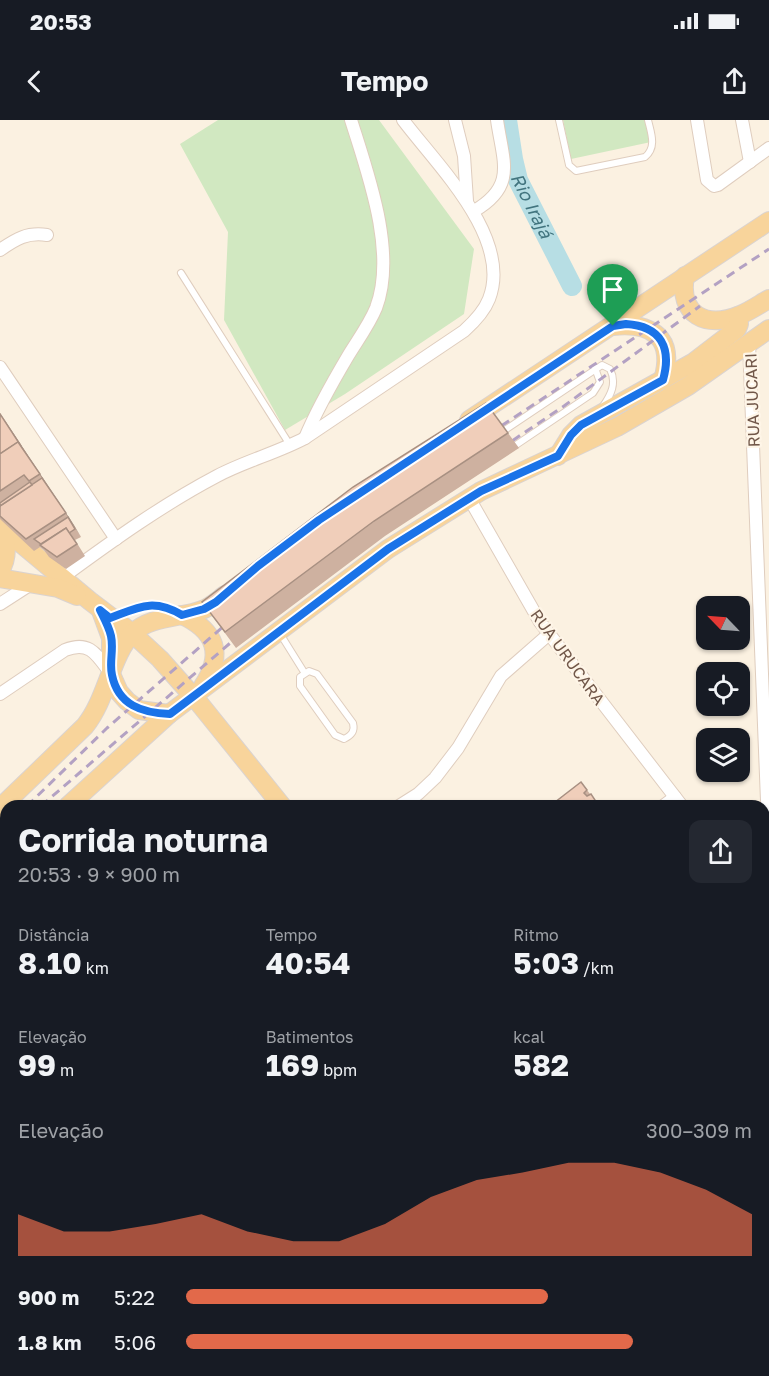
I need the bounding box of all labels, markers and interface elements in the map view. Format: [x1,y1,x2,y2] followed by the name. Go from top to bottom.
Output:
[30,8,92,35] text: 20:53
[18,65,51,98] icon: back
[341,65,428,97] text: Tempo
[718,65,751,98] icon: share
[506,169,559,243] water label: Rio Irajá
[587,264,638,326] pin
[596,273,629,306] icon: arrive
[740,352,764,448] street label: RUA JUCARI
[696,596,750,650] north arrow
[696,596,750,782] map controls
[527,605,610,709] street label: RUA URUCARA
[696,662,750,716] button: locate
[696,728,750,782] button: layers
[18,820,268,859] text: Corrida noturna
[689,820,752,883] button: share
[18,862,180,886] text: 20:53 · 9 × 900 m
[18,925,89,945] text: Distância
[266,925,317,945] text: Tempo
[513,925,559,945] text: Ritmo
[18,945,82,981] text: 8.10
[266,945,351,981] text: 40:54
[513,945,579,981] text: 5:03
[82,958,109,978] text: km
[579,958,614,978] text: /km
[18,1027,87,1047] text: Elevação
[266,1027,354,1047] text: Batimentos
[513,1027,545,1047] text: kcal
[18,1047,56,1083] text: 99
[266,1047,319,1083] text: 169
[513,1047,569,1083] text: 582
[56,1060,74,1080] text: m
[319,1060,357,1080] text: bpm
[18,1118,104,1142] text: Elevação
[646,1118,752,1142] text: 300–309 m
[18,1285,79,1309] text: 900 m
[114,1285,155,1309] text: 5:22
[18,1330,82,1354] text: 1.8 km
[114,1330,156,1354] text: 5:06

